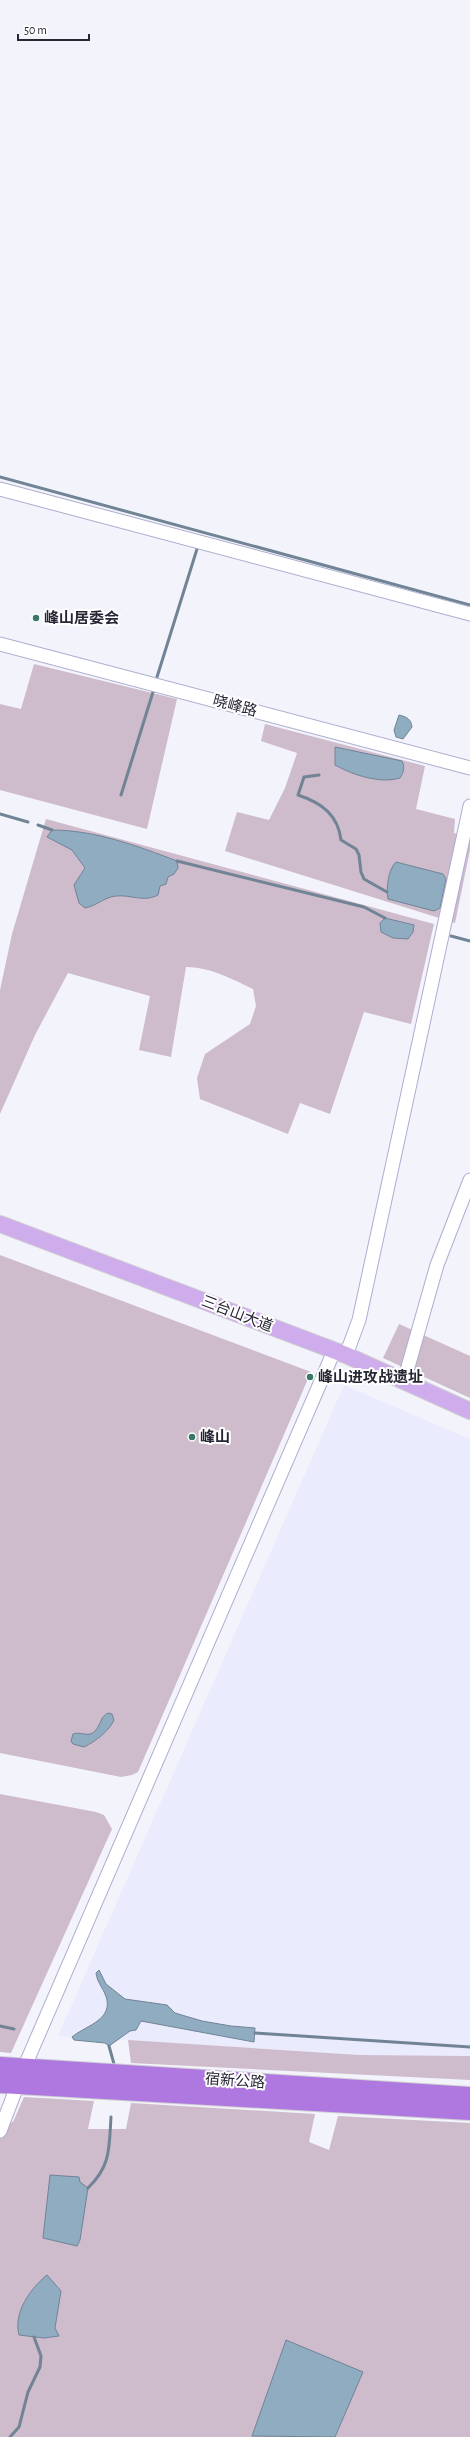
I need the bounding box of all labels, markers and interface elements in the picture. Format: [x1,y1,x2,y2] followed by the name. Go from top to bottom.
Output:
[18,16,89,42] scale bar
[24,24,47,36] text: 50 m
[44,609,119,626] place label: 峰山居委会
[31,613,41,623] marker: 峰山居委会
[211,691,259,719] street label: 晓峰路
[199,1293,275,1334] street label: 三台山大道
[318,1368,423,1385] place label: 峰山进攻战遗址
[305,1372,315,1382] marker: 峰山进攻战遗址
[200,1428,230,1445] place label: 峰山
[187,1432,197,1442] marker: 峰山
[205,2070,266,2091] street label: 宿新公路

